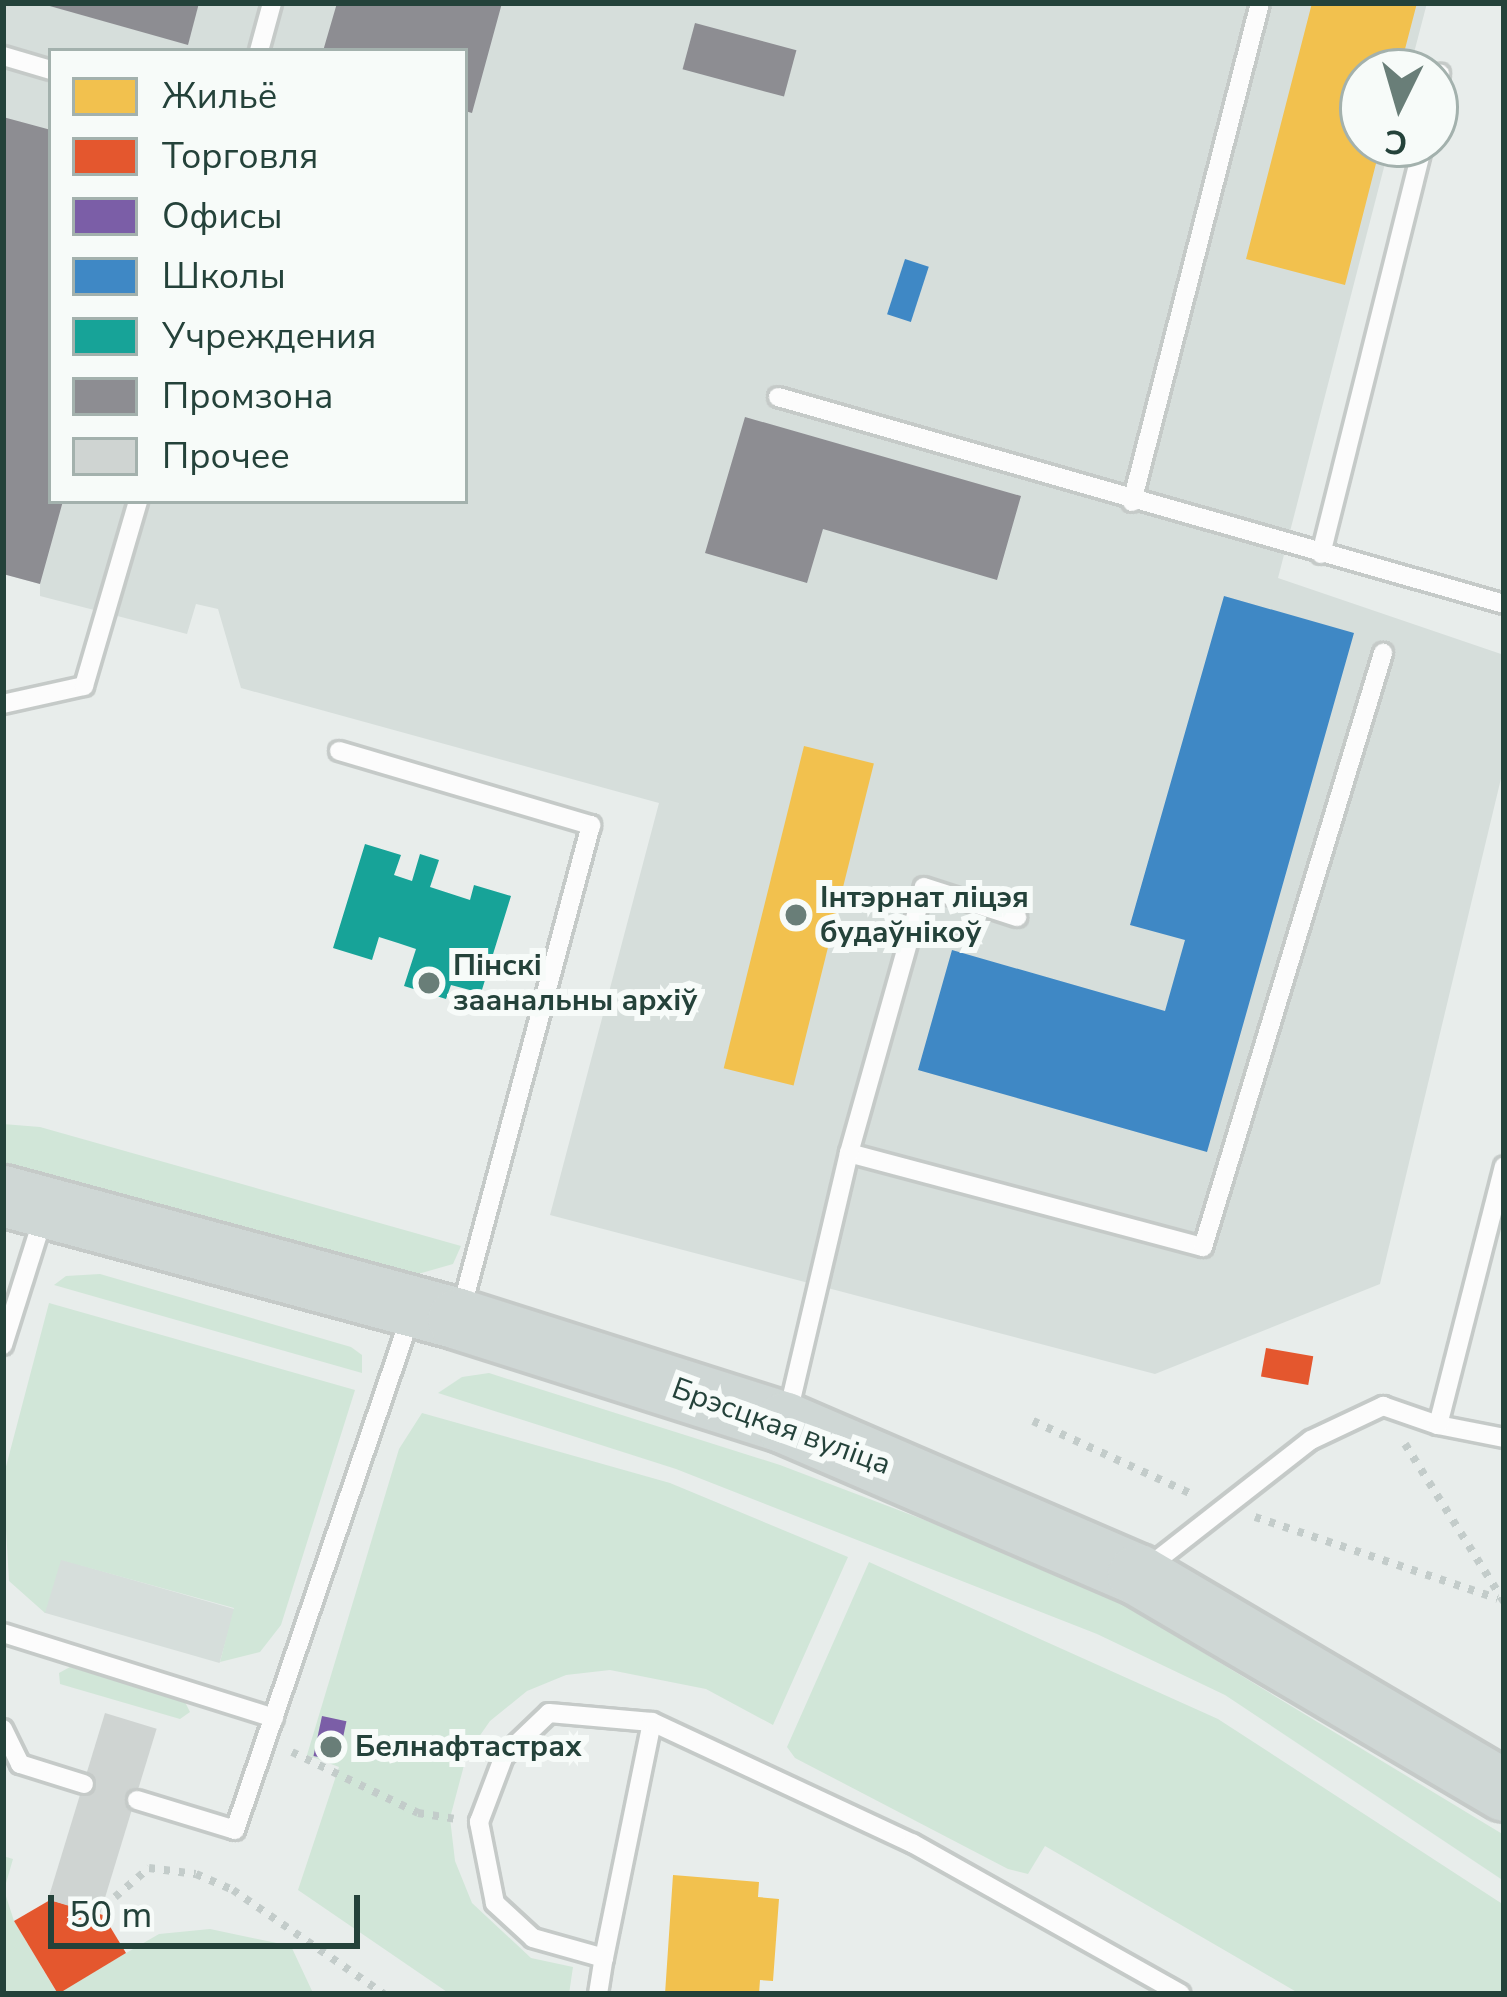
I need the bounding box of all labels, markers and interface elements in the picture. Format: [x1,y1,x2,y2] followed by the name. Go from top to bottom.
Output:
[48,48,468,504] legend
[1339,48,1459,168] north arrow
[162,72,277,121] text: Жильё
[1383,118,1409,165] text: С
[162,132,318,181] text: Торговля
[162,192,283,241] text: Офисы
[162,252,286,301] text: Школы
[162,312,377,361] text: Учреждения
[162,372,333,421] text: Промзона
[162,432,290,481] text: Прочее
[820,880,1029,950] place label: Інтэрнат ліцэя будаўнікоў
[783,902,809,928] marker: Інтэрнат ліцэя будаўнікоў
[453,948,697,1018] place label: Пінскі заанальны архіў
[416,970,442,996] marker: Пінскі заанальны архіў
[667,1371,895,1483] street label: Брэсцкая вуліца
[355,1729,582,1765] place label: Белнафтастрах
[318,1734,344,1760] marker: Белнафтастрах
[54,1871,366,1945] scale bar
[69,1891,152,1940] text: 50 m

